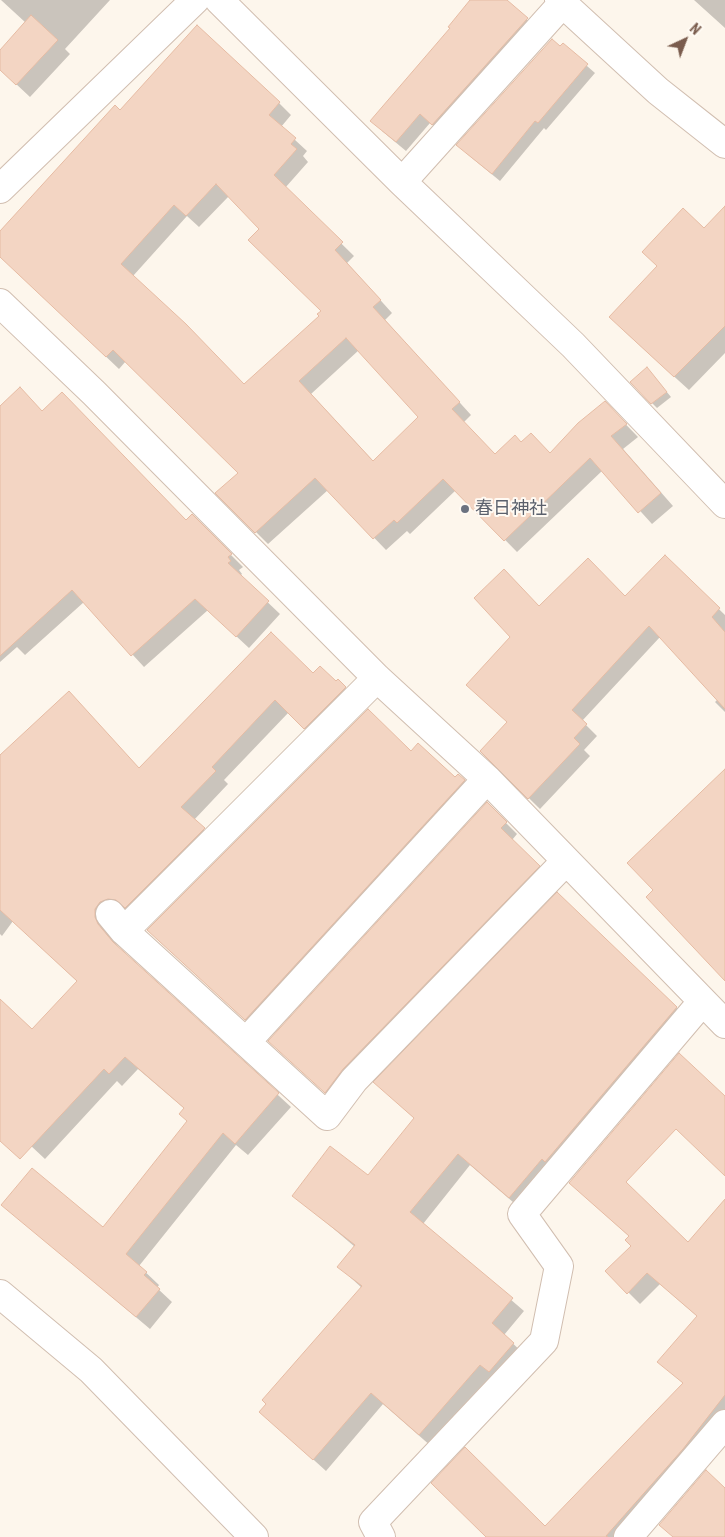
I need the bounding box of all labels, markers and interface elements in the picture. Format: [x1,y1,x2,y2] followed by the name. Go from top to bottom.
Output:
[660,15,710,65] north arrow
[687,20,704,38] text: N
[475,498,547,520] place label: 春日神社
[459,503,471,515] marker: 春日神社

